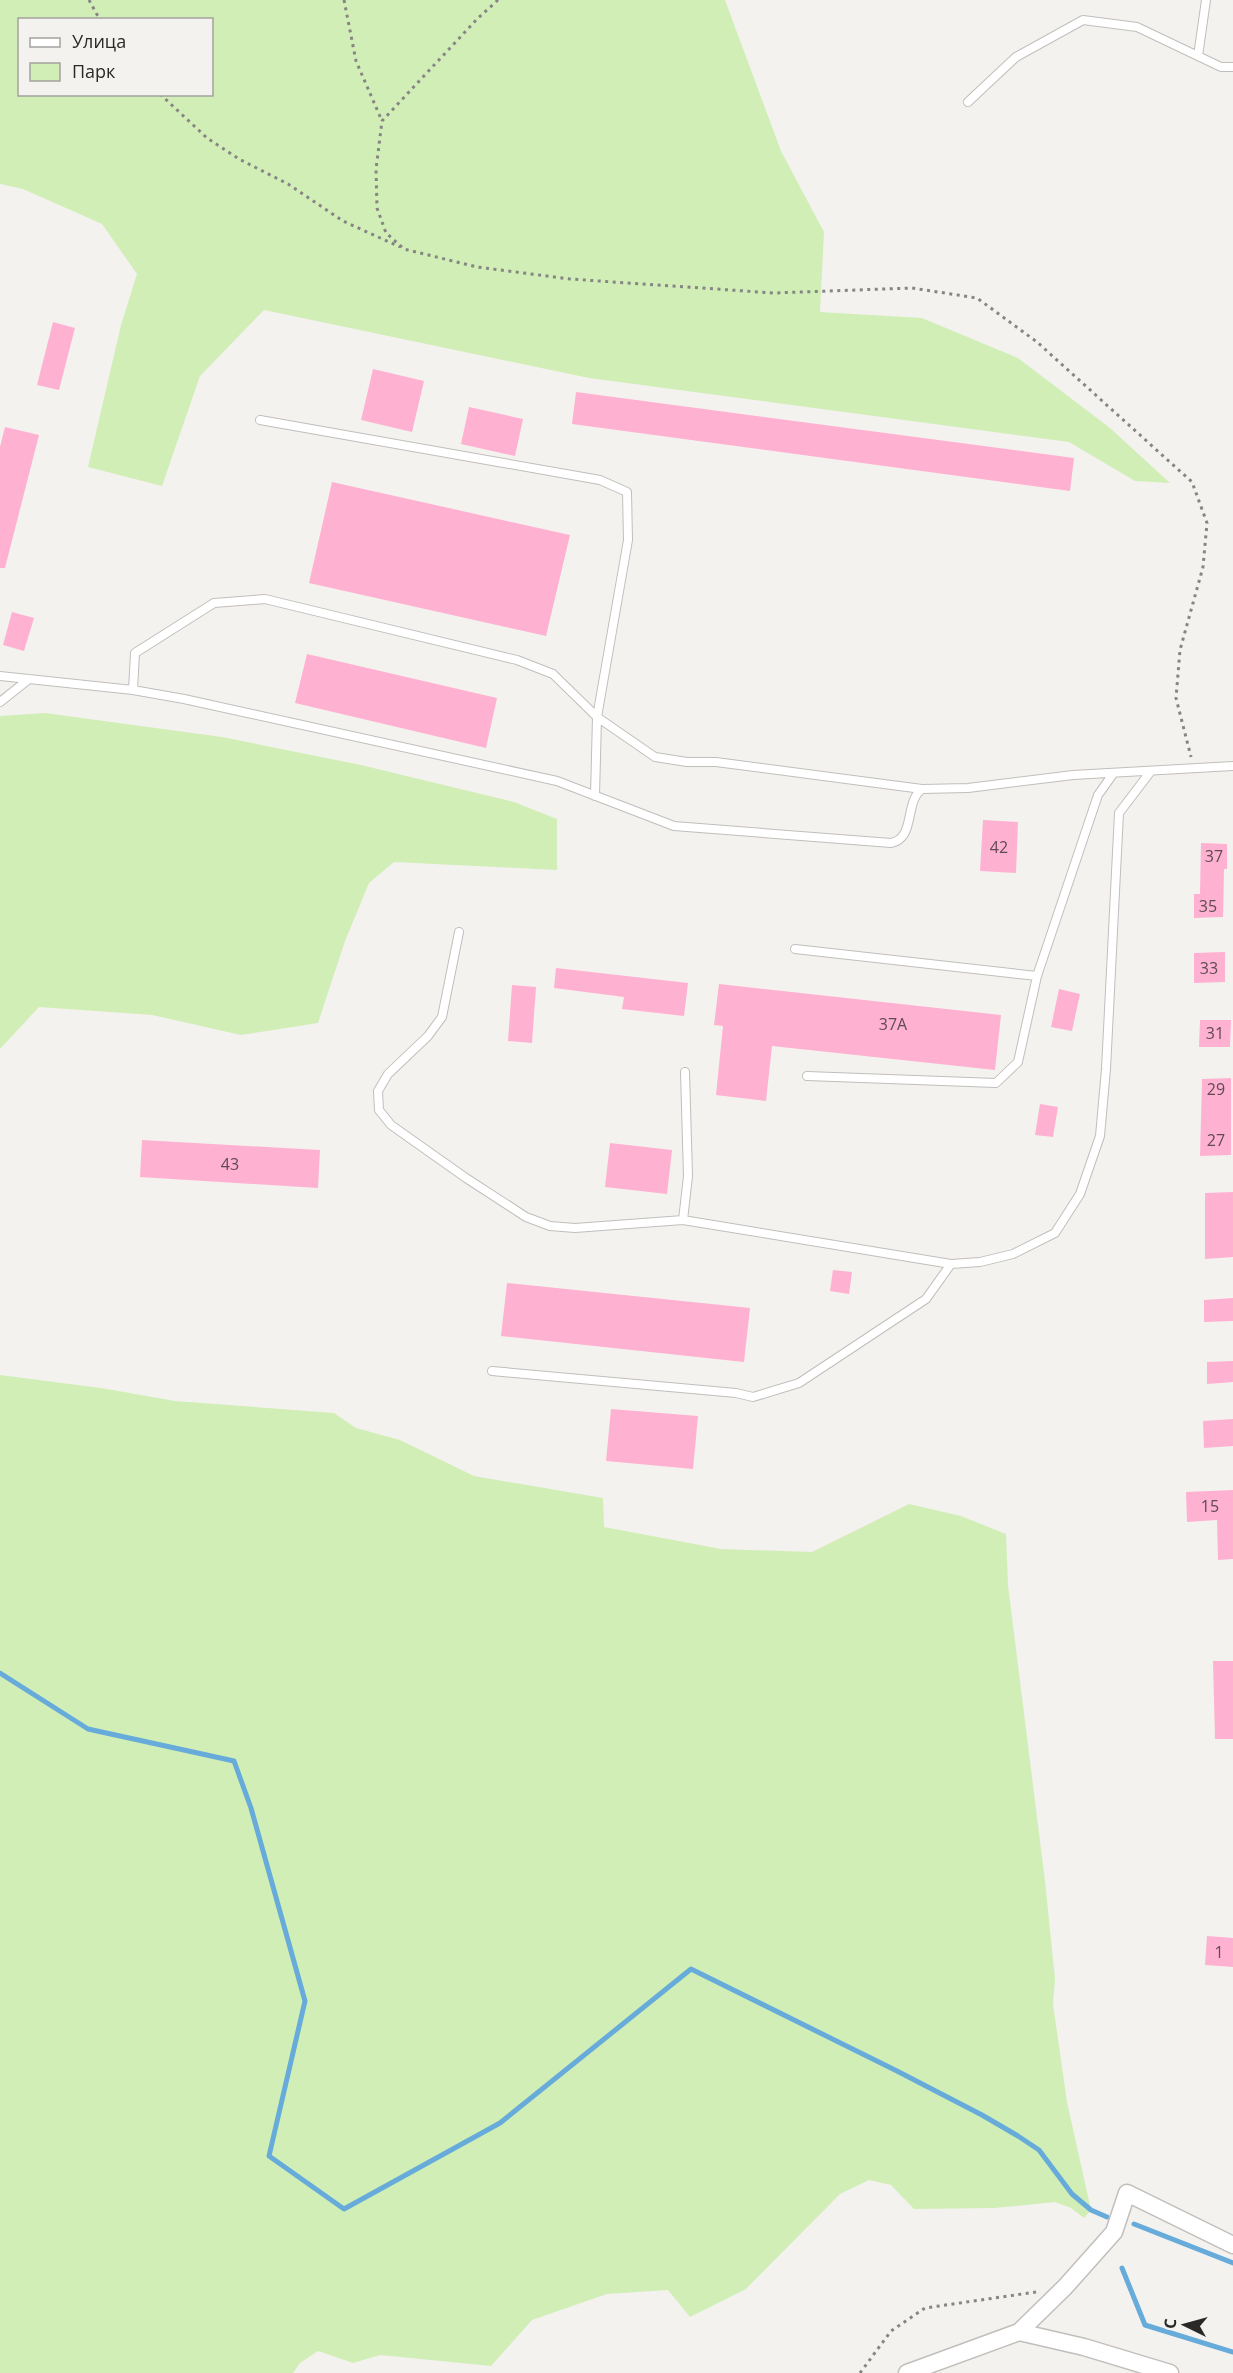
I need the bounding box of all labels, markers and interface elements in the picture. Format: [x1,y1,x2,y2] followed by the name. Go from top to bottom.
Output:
[18,18,213,96] legend
[72,29,126,53] text: Улица
[72,59,116,83] text: Парк
[990,836,1008,858] house number: 42
[1205,845,1223,867] house number: 37
[1199,895,1217,917] house number: 35
[1200,957,1218,979] house number: 33
[879,1013,908,1035] house number: 37А
[1206,1022,1224,1044] house number: 31
[1207,1078,1225,1100] house number: 29
[1207,1129,1225,1151] house number: 27
[221,1153,239,1175] house number: 43
[1201,1495,1219,1517] house number: 15
[1214,1941,1224,1963] house number: 1
[1155,2295,1215,2355] north arrow
[1159,2318,1181,2330] text: С

